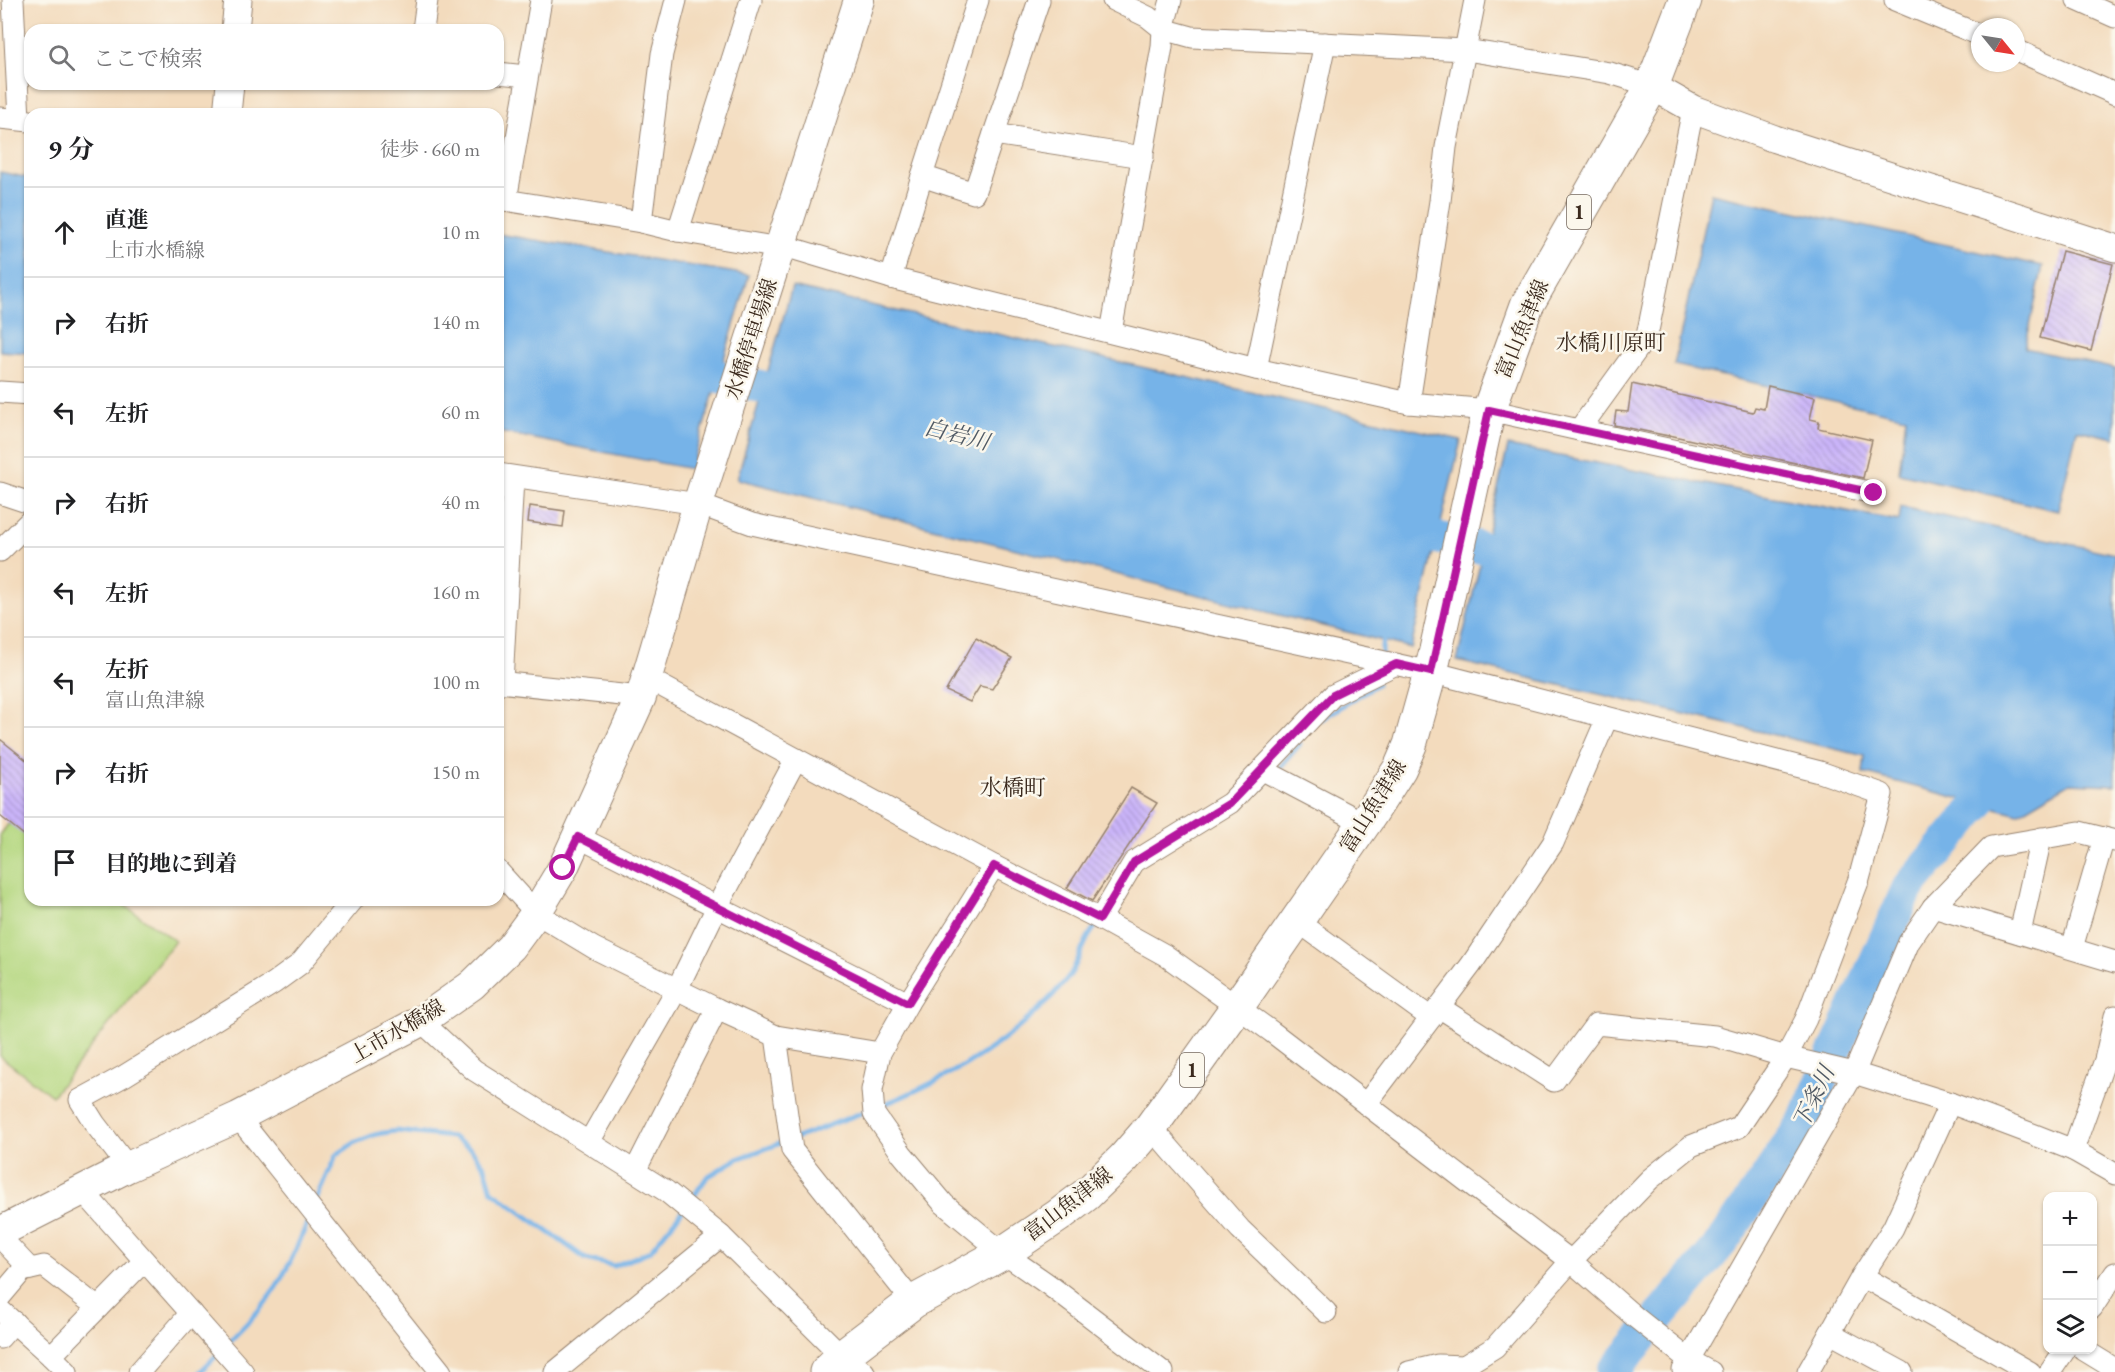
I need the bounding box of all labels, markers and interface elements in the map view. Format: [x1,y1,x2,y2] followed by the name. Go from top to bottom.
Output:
[1971,18,2025,72] north arrow
[24,24,504,90] search box
[45,41,78,74] icon: search
[93,44,203,73] text: ここで検索
[48,132,94,166] text: 9 分
[380,136,480,162] text: 徒歩 · 660 m
[1567,195,1591,229] road number: 1
[105,205,149,234] text: 直進
[48,216,81,249] icon: ahead
[441,219,480,245] text: 10 m
[105,237,205,263] text: 上市水橋線
[718,275,783,403] street label: 水橋停車場線
[1489,275,1554,382] street label: 富山魚津線
[48,306,81,339] icon: right
[105,309,149,338] text: 右折
[432,309,480,335] text: 140 m
[1556,328,1666,357] district label: 水橋川原町
[48,396,81,429] icon: left
[105,399,149,428] text: 左折
[441,399,480,425] text: 60 m
[921,412,994,457] water label: 白岩川
[1860,479,1886,505] route end
[48,486,81,519] icon: right
[105,489,149,518] text: 右折
[441,489,480,515] text: 40 m
[48,576,81,609] icon: left
[105,579,149,608] text: 左折
[432,579,480,605] text: 160 m
[105,655,149,684] text: 左折
[48,666,81,699] icon: left
[432,669,480,695] text: 100 m
[105,687,205,713] text: 富山魚津線
[1333,754,1412,857] street label: 富山魚津線
[48,756,81,789] icon: right
[105,759,149,788] text: 右折
[432,759,480,785] text: 150 m
[980,773,1046,802] district label: 水橋町
[48,846,81,879] icon: arrive
[105,849,237,878] text: 目的地に到着
[549,854,575,880] route start
[345,993,449,1069] street label: 上市水橋線
[1180,1053,1204,1087] road number: 1
[1786,1059,1842,1133] water label: 下条川
[1018,1161,1117,1247] street label: 富山魚津線
[2043,1192,2097,1354] map controls
[2043,1192,2097,1246] button: +
[2043,1246,2097,1300] button: −
[2043,1300,2097,1354] button: layers

